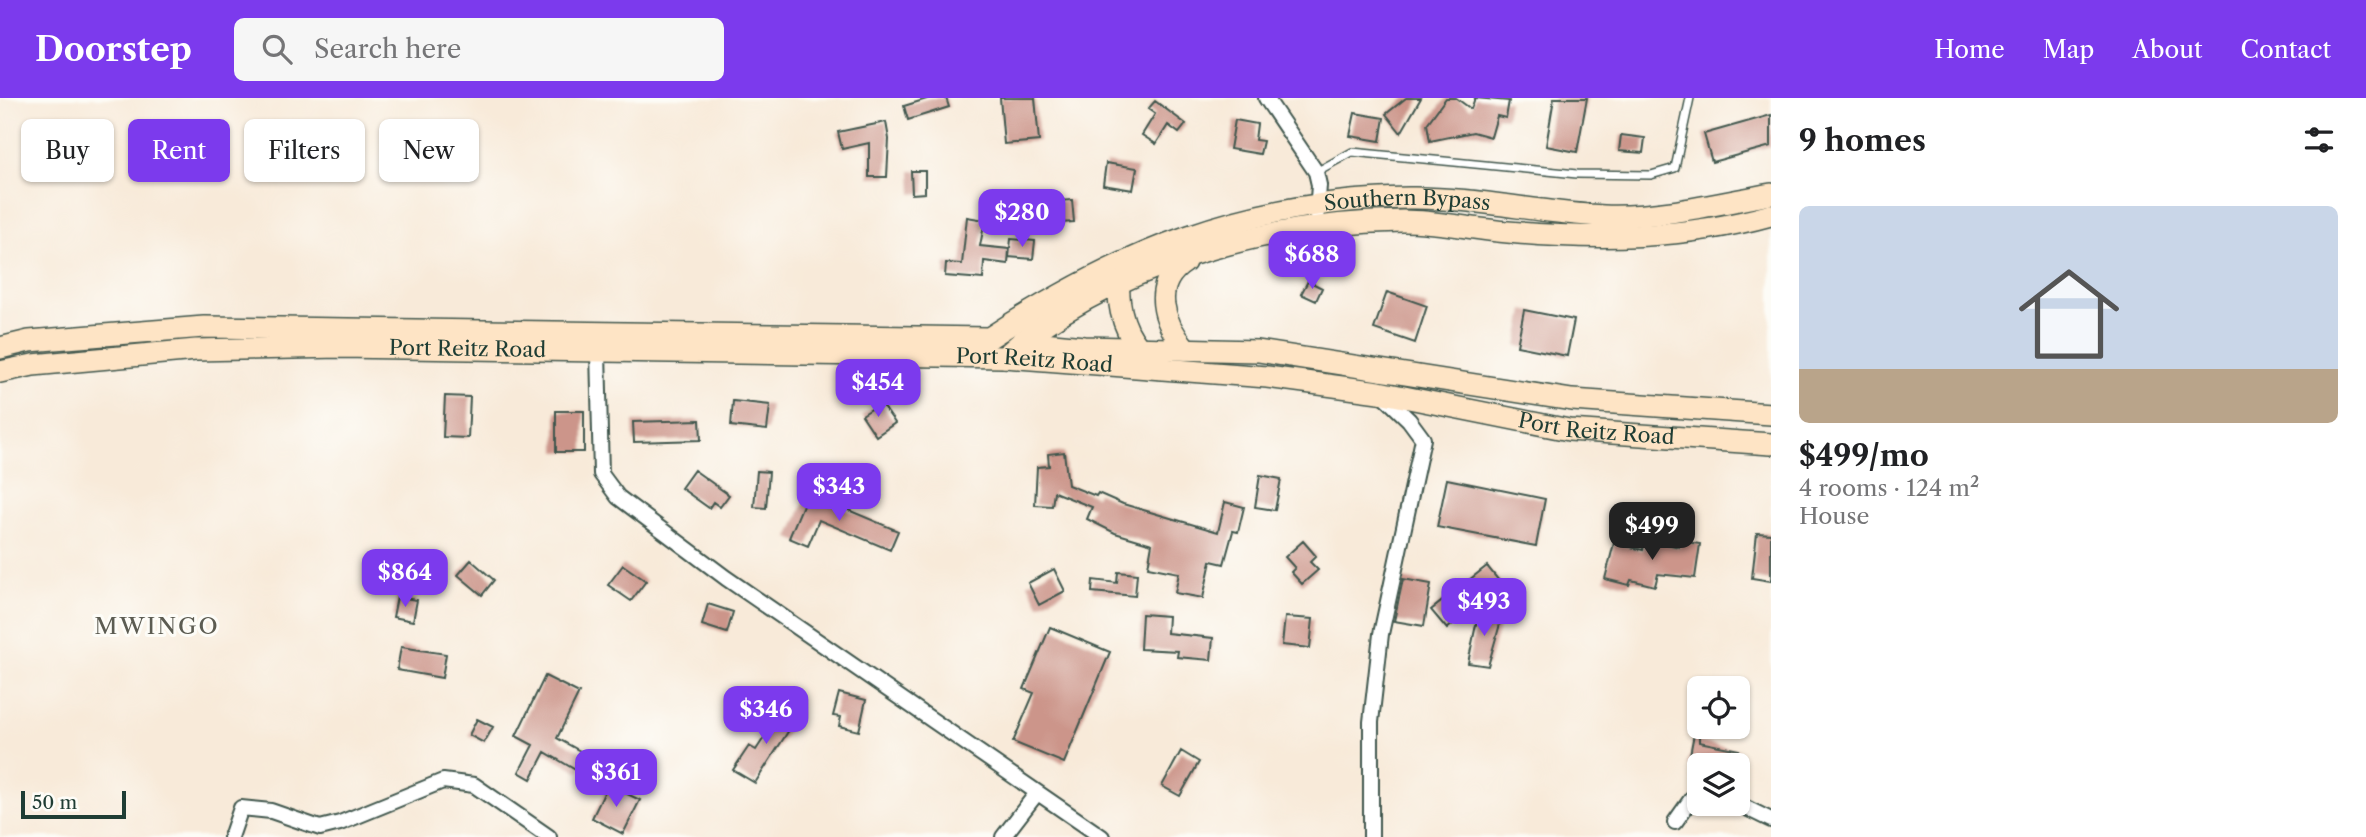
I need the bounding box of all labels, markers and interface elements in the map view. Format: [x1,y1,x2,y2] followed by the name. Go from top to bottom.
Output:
[234,18,724,81] search box
[35,29,192,70] text: Doorstep
[258,30,296,68] icon: search
[314,33,461,65] text: Search here
[1934,35,2005,64] text: Home
[2043,35,2094,64] text: Map
[2132,35,2203,64] text: About
[2241,35,2331,64] text: Contact
[21,119,114,182] chip: Buy
[128,119,230,182] chip: Rent
[244,119,365,182] chip: Filters
[379,119,479,182] chip: New
[2300,121,2338,159] icon: filters
[1799,122,1926,159] text: 9 homes
[1322,185,1492,216] street label: Southern Bypass
[981,190,1063,249] pin: $280
[994,198,1050,226] text: $280
[1271,232,1353,291] pin: $688
[1285,240,1339,268] text: $688
[2006,251,2132,377] icon: home
[389,335,547,362] street label: Port Reitz Road
[956,343,1114,377] street label: Port Reitz Road
[837,360,919,419] pin: $454
[852,368,904,396] text: $454
[1516,407,1675,449] street label: Port Reitz Road
[1799,437,1929,474] text: $499/mo
[798,464,880,523] pin: $343
[813,472,865,500] text: $343
[1799,474,1979,502] text: 4 rooms · 124 m²
[1799,502,1869,530] text: House
[1611,503,1693,562] pin: $499
[1625,511,1679,539] text: $499
[364,550,446,609] pin: $864
[378,558,432,586] text: $864
[1443,578,1525,638] pin: $493
[1457,587,1511,615] text: $493
[94,612,220,640] district label: MWINGO
[1687,676,1750,816] map controls
[1687,676,1750,739] button: locate
[725,686,807,746] pin: $346
[739,695,793,723] text: $346
[575,750,657,809] pin: $361
[1687,753,1750,816] button: layers
[591,758,641,786] text: $361
[21,788,126,820] scale bar
[32,791,77,814] text: 50 m

